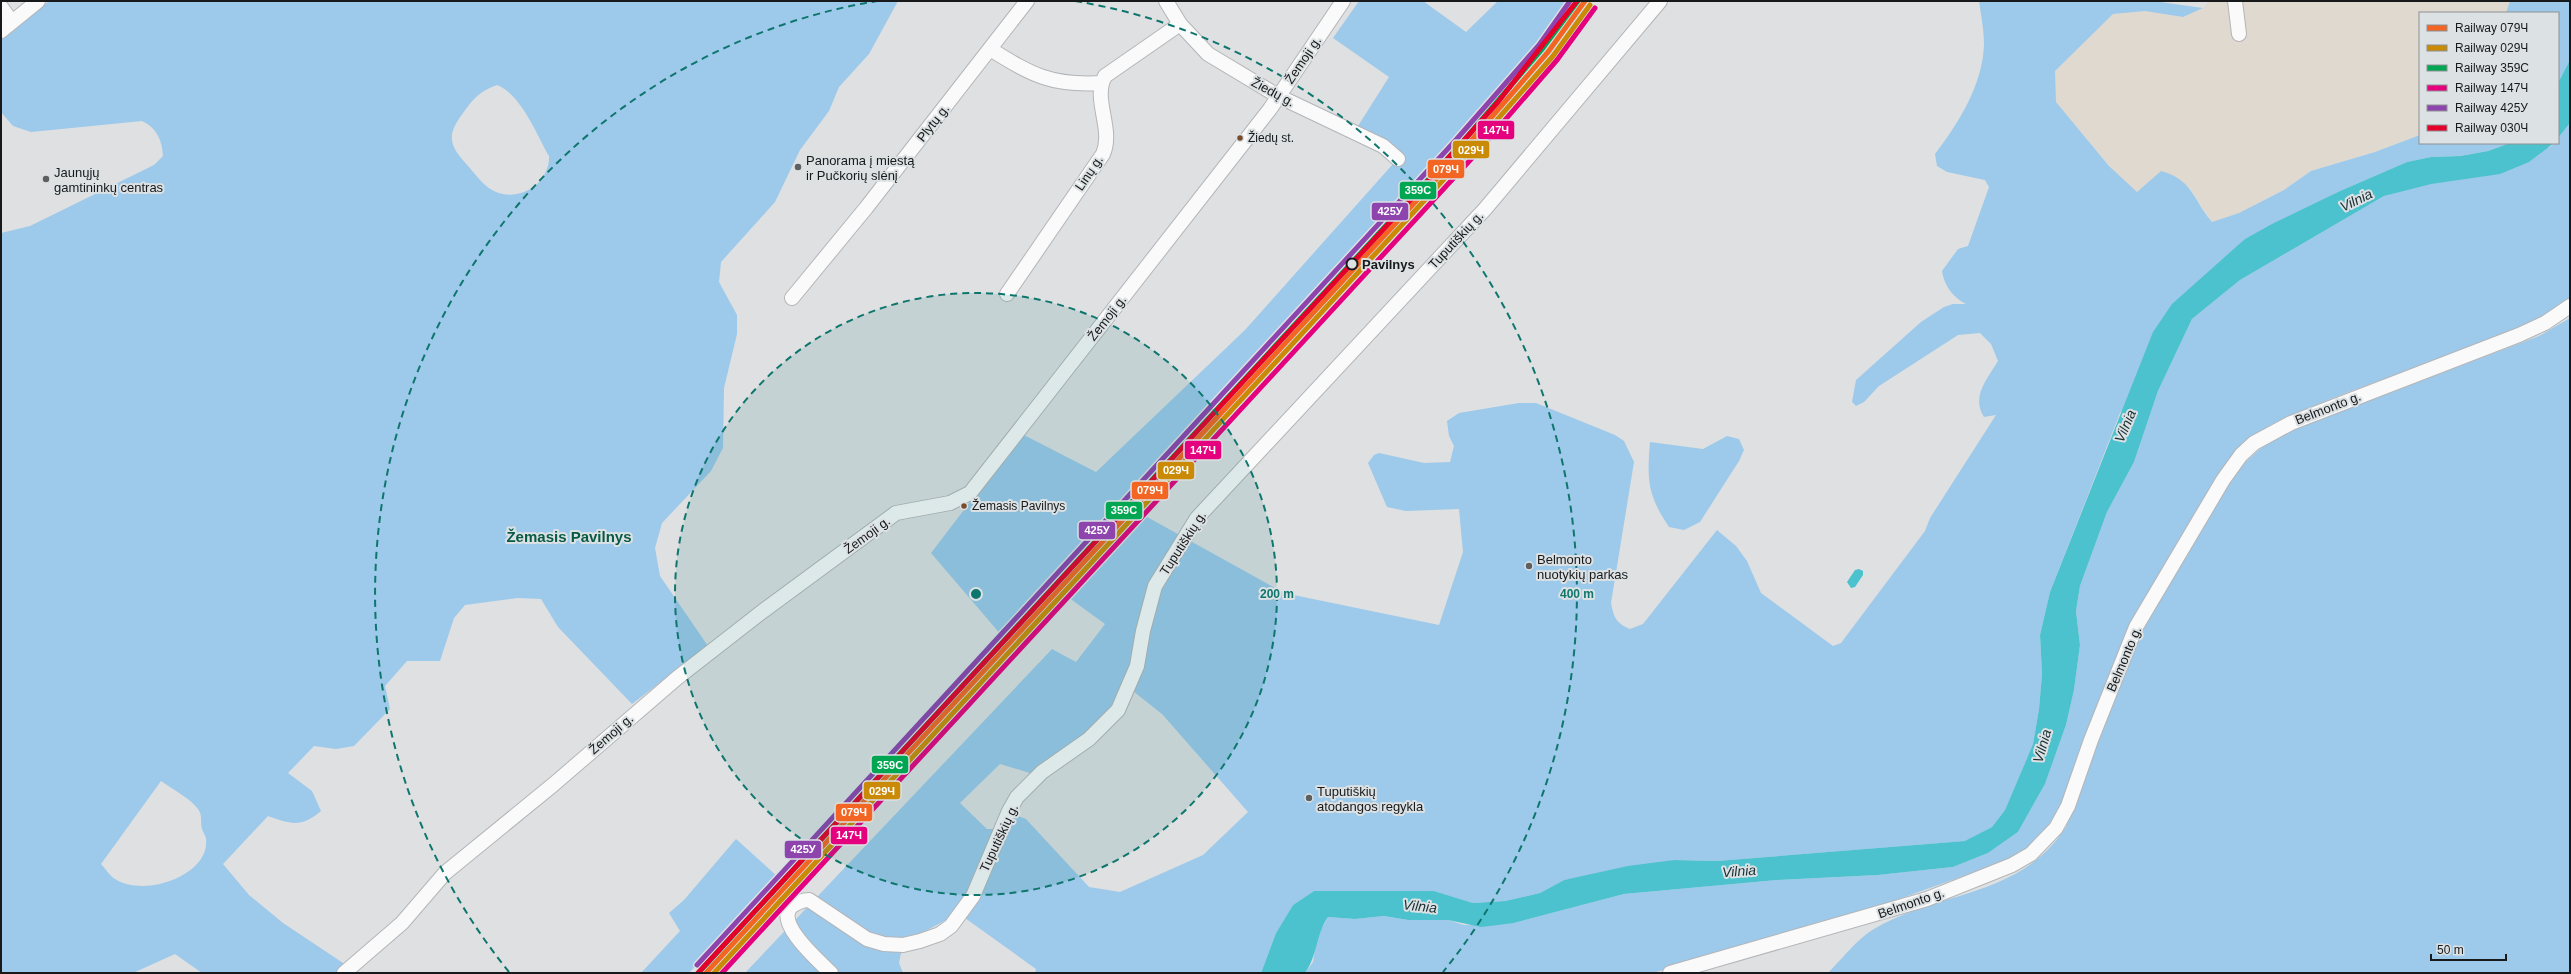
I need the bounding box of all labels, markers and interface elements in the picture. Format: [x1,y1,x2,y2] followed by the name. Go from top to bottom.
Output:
[2419,12,2559,144] legend
[2455,21,2528,35] text: Railway 079Ч
[1282,34,1324,86] street label: Žemoji g.
[2455,41,2528,55] text: Railway 029Ч
[2455,61,2529,75] text: Railway 359С
[1249,74,1297,110] street label: Žiedų g.
[2455,81,2528,95] text: Railway 147Ч
[914,101,952,145] street label: Plytų g.
[2455,101,2528,115] text: Railway 425У
[1477,120,1515,140] line badge: 147Ч
[2455,121,2528,135] text: Railway 030Ч
[1483,124,1509,136] text: 147Ч
[1248,130,1294,145] place label: Žiedų st.
[1235,133,1245,143] marker: Žiedų st.
[1452,140,1490,159] line badge: 029Ч
[1458,144,1484,156] text: 029Ч
[806,153,915,183] place label: Panorama į miestą ir Pučkorių slėnį
[1072,153,1106,193] street label: Linų g.
[1427,159,1465,179] line badge: 079Ч
[793,162,803,172] marker: Panorama į miestą ir Pučkorių slėnį
[1433,163,1459,175] text: 079Ч
[54,165,164,195] place label: Jaunųjų gamtininkų centras
[41,174,51,184] marker: Jaunųjų gamtininkų centras
[1399,181,1437,200] line badge: 359С
[1405,184,1431,196] text: 359С
[2337,185,2375,215] water label: Vilnia
[1371,202,1409,221] line badge: 425У
[1377,205,1403,217] text: 425У
[1426,208,1486,272] street label: Tuputiškių g.
[1345,257,1359,271] marker: Pavilnys
[1362,257,1415,272] place label: Pavilnys
[1085,292,1129,344] street label: Žemoji g.
[2293,389,2363,427] street label: Belmonto g.
[2111,407,2139,445] water label: Vilnia
[1184,440,1222,460] line badge: 147Ч
[1190,444,1216,456] text: 147Ч
[1157,461,1195,480] line badge: 029Ч
[1163,464,1189,476] text: 029Ч
[1131,481,1169,500] line badge: 079Ч
[1137,484,1163,496] text: 079Ч
[972,498,1065,513] place label: Žemasis Pavilnys
[959,501,969,511] marker: Žemasis Pavilnys
[1105,501,1143,520] line badge: 359С
[1111,504,1137,516] text: 359С
[1157,508,1209,578] street label: Tuputiškių g.
[841,513,893,557] street label: Žemoji g.
[1078,521,1116,540] line badge: 425У
[1084,524,1110,536] text: 425У
[506,528,632,545] district label: Žemasis Pavilnys
[1537,552,1629,582] place label: Belmonto nuotykių parkas
[1524,561,1534,571] marker: Belmonto nuotykių parkas
[969,587,983,601] centre of rings
[1260,587,1294,601] text: 200 m
[1560,587,1594,601] text: 400 m
[2104,624,2144,694] street label: Belmonto g.
[586,711,636,757] street label: Žemoji g.
[2030,727,2054,765] water label: Vilnia
[871,755,909,774] line badge: 359С
[877,759,903,771] text: 359С
[863,781,901,800] line badge: 029Ч
[1317,784,1424,814] place label: Tuputiškių atodangos regykla
[869,785,895,797] text: 029Ч
[1304,793,1314,803] marker: Tuputiškių atodangos regykla
[977,802,1021,874] street label: Tuputiškių g.
[835,803,873,822] line badge: 079Ч
[841,806,867,818] text: 079Ч
[830,826,868,845] line badge: 147Ч
[836,829,862,841] text: 147Ч
[784,840,822,859] line badge: 425У
[790,843,816,855] text: 425У
[1721,862,1757,880] water label: Vilnia
[1876,885,1946,921] street label: Belmonto g.
[1402,896,1438,916] water label: Vilnia
[2431,936,2506,962] scale bar
[2437,943,2464,957] text: 50 m

